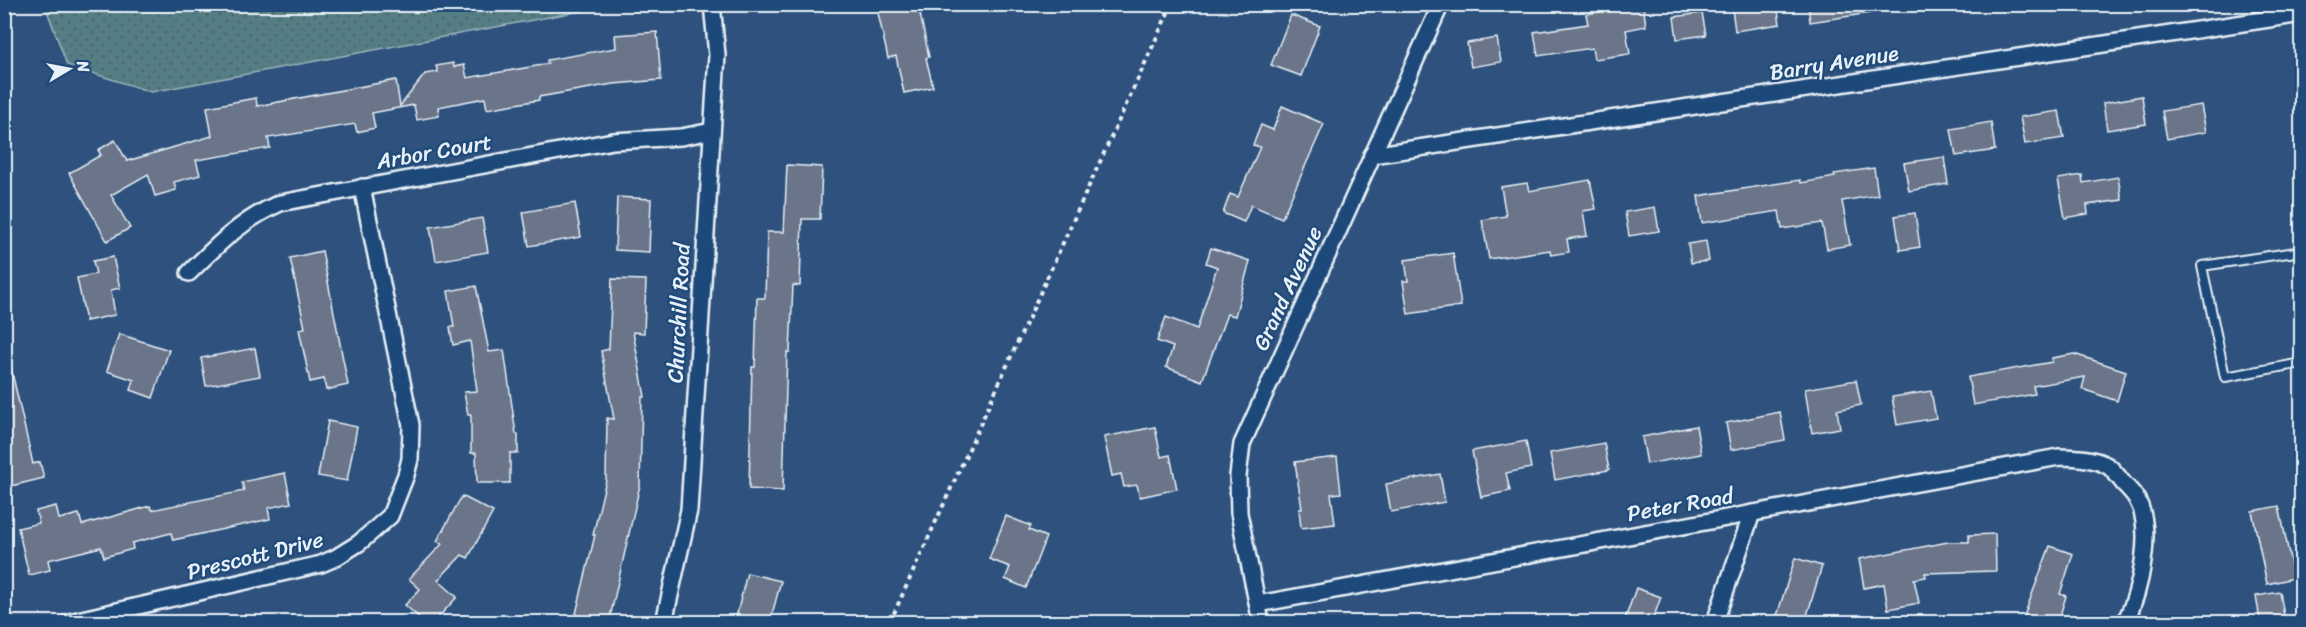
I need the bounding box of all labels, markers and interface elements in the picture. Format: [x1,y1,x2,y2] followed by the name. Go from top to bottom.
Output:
[1767,33,1902,92] street label: Barry Avenue
[39,39,99,99] north arrow
[68,58,99,75] text: N
[372,122,495,181] street label: Arbor Court
[1241,219,1333,357] street label: Grand Avenue
[655,241,702,384] street label: Churchill Road
[1624,476,1738,533] street label: Peter Road
[183,520,328,591] street label: Prescott Drive

